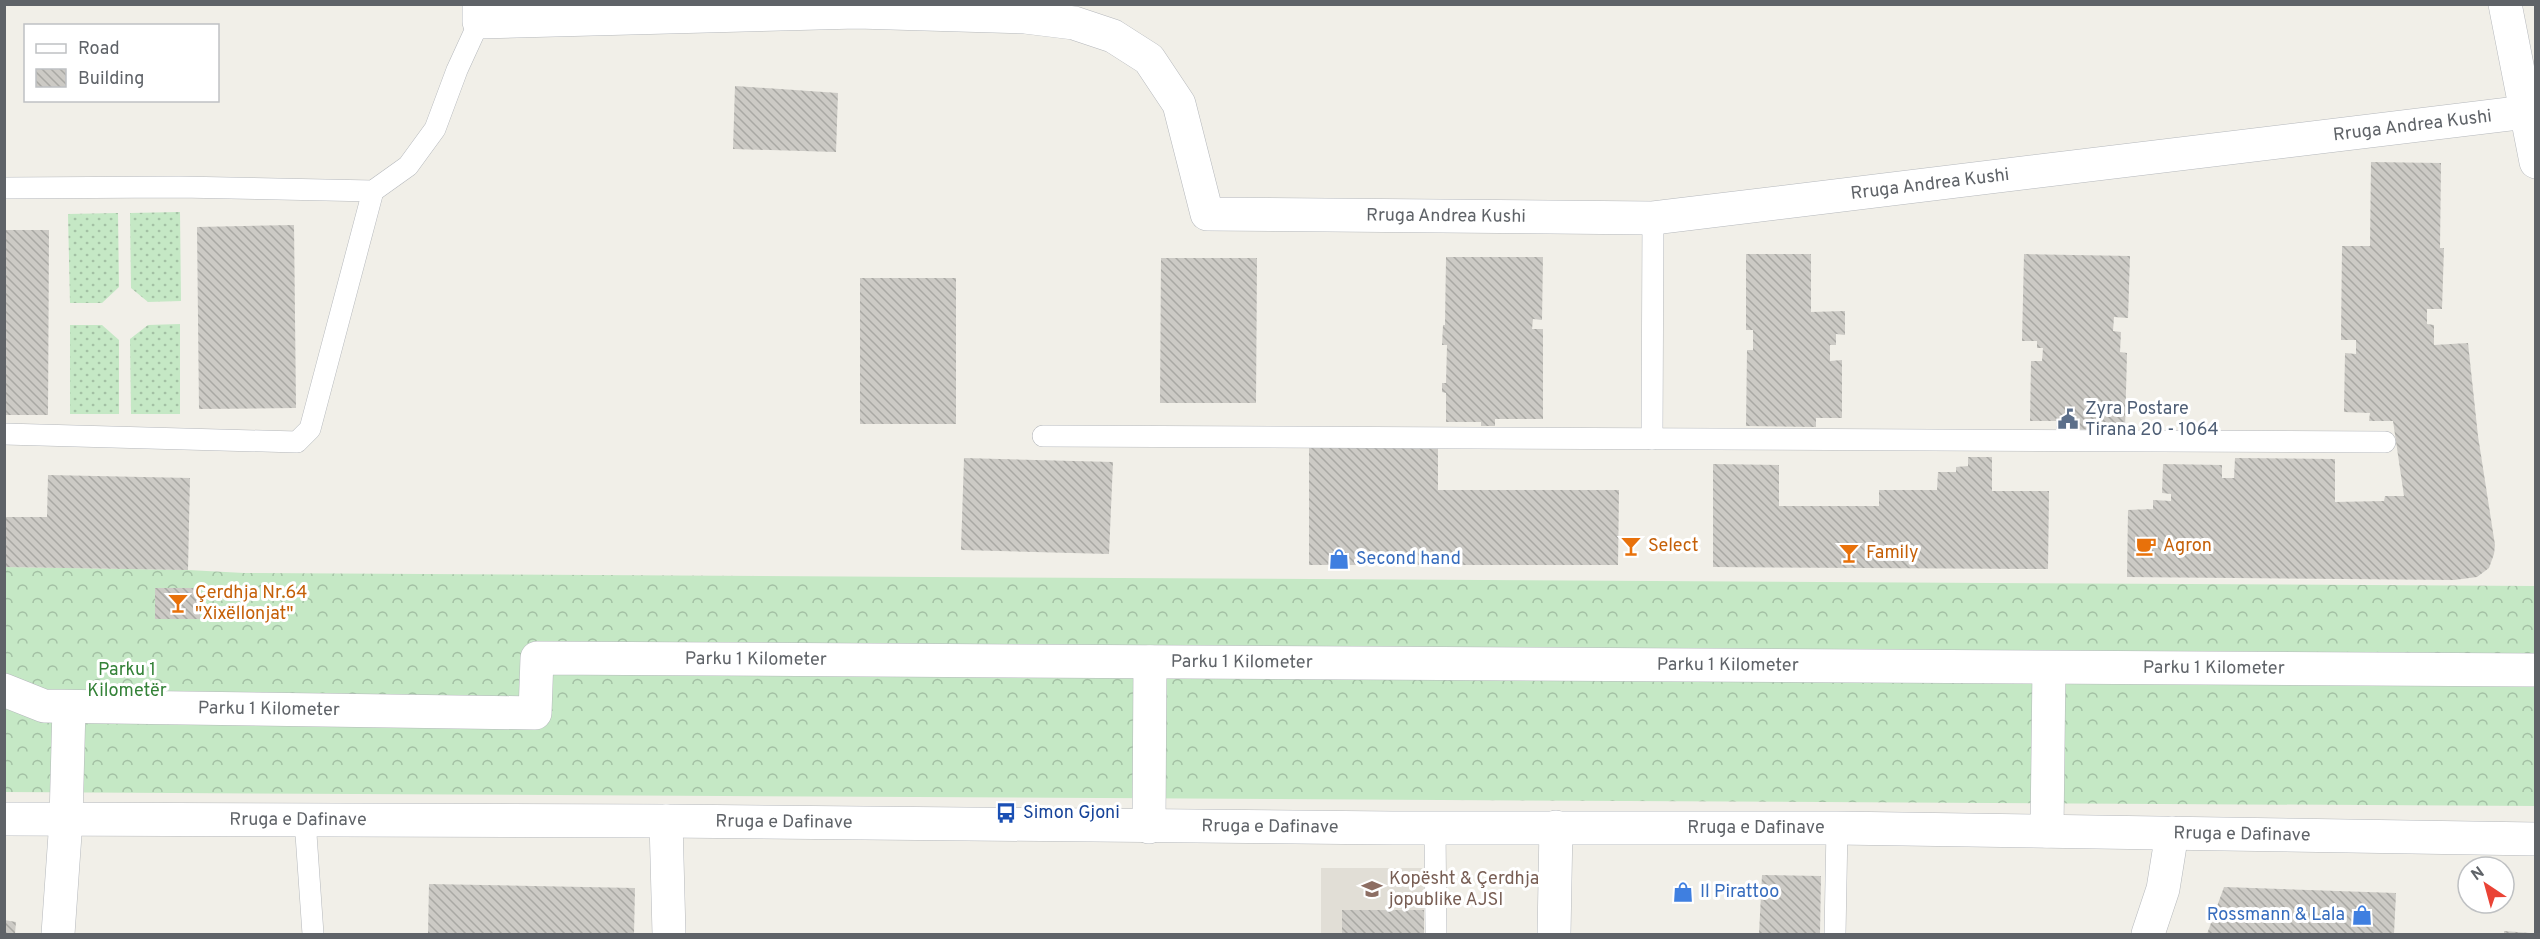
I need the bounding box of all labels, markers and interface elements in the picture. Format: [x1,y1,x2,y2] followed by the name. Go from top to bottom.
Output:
[24,24,219,102] legend
[78,38,120,61] text: Road
[78,68,144,91] text: Building
[2332,105,2493,147] street label: Rruga Andrea Kushi
[1849,163,2011,205] street label: Rruga Andrea Kushi
[1366,204,1526,228] street label: Rruga Andrea Kushi
[2085,398,2219,442] place label: Zyra Postare Tirana 20 - 1064
[2056,407,2080,431] public building icon: Zyra Postare Tirana 20 - 1064
[1619,534,1643,558] bar icon: Select
[2134,534,2158,558] cafe icon: Agron
[1648,535,1699,558] place label: Select
[2163,535,2212,558] place label: Agron
[1837,541,1861,565] bar icon: Family
[1866,542,1918,565] place label: Family
[1327,547,1351,571] shop icon: Second hand
[1356,548,1461,571] place label: Second hand
[195,582,307,626] place label: Çerdhja Nr.64 "Xixëllonjat"
[166,591,190,615] bar icon: Çerdhja Nr.64 "Xixëllonjat"
[685,647,827,671] street label: Parku 1 Kilometer
[1171,650,1313,674] street label: Parku 1 Kilometer
[1657,653,1799,677] street label: Parku 1 Kilometer
[2143,656,2285,680] street label: Parku 1 Kilometer
[87,659,167,703] park label: Parku 1 Kilometër
[198,697,340,722] street label: Parku 1 Kilometer
[994,801,1018,825] bus stop icon: Simon Gjoni
[1023,802,1120,825] place label: Simon Gjoni
[229,808,367,832] street label: Rruga e Dafinave
[715,810,853,834] street label: Rruga e Dafinave
[1201,815,1339,839] street label: Rruga e Dafinave
[1687,817,1825,840] street label: Rruga e Dafinave
[2173,822,2311,847] street label: Rruga e Dafinave
[2456,855,2516,915] north arrow
[2468,863,2489,886] text: N
[1388,868,1539,912] place label: Kopësht & Çerdhja jopublike AJSI
[1360,877,1384,901] school or university icon: Kopësht & Çerdhja jopublike AJSI
[1671,880,1695,904] shop icon: Il Pirattoo
[1700,881,1779,904] place label: Il Pirattoo
[2350,903,2374,927] shop icon: Rossmann & Lala
[2207,904,2345,927] place label: Rossmann & Lala

